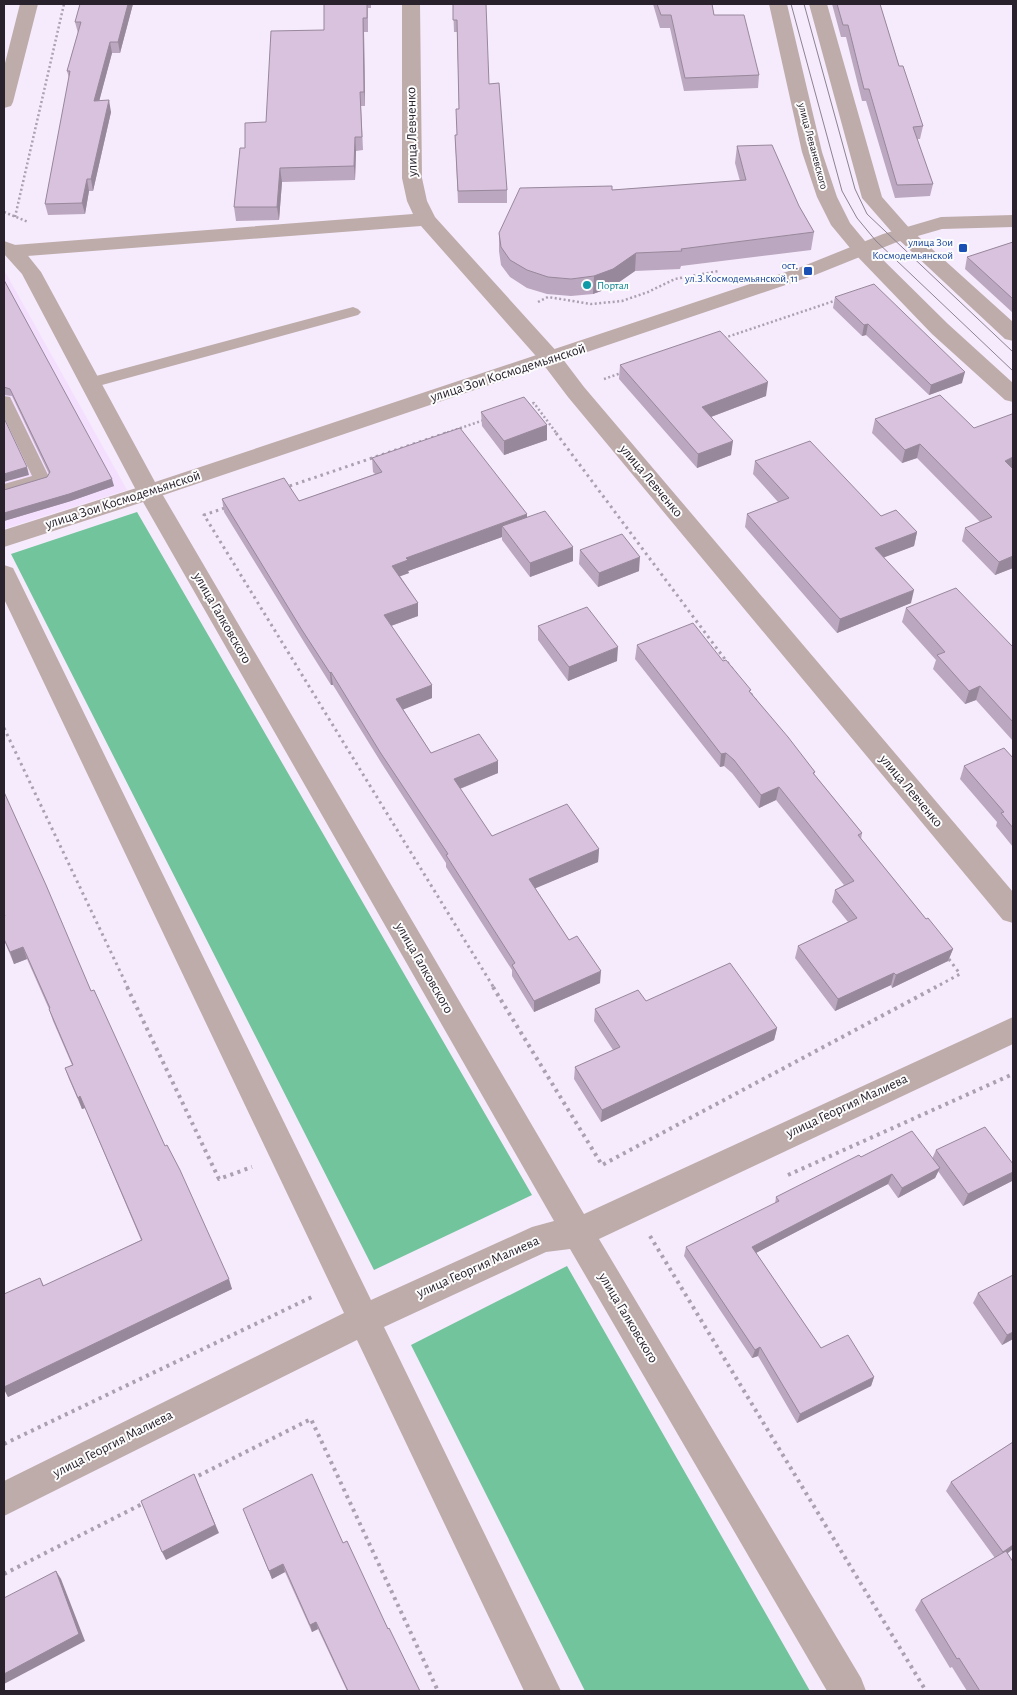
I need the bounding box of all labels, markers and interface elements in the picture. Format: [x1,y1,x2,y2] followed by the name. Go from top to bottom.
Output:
[404,87,420,178] street label: улица Левченко
[796,101,830,190] street label: улица Леваневского
[872,237,953,261] place label: улица Зои Космодемьянской
[957,242,969,254] marker: улица Зои Космодемьянской
[684,260,798,284] place label: ост. ул.З.Космодемьянской, 11
[802,265,814,277] marker: ост. ул.З.Космодемьянской, 11
[581,279,593,291] marker: Портал
[597,280,629,291] place label: Портал
[428,341,587,405] street label: улица Зои Космодемьянской
[616,441,685,520] street label: улица Левченко
[43,468,202,532] street label: улица Зои Космодемьянской
[190,569,254,666] street label: улица Галковского
[876,751,945,830] street label: улица Левченко
[392,919,456,1016] street label: улица Галковского
[783,1071,910,1141] street label: улица Георгия Малиева
[414,1233,542,1301] street label: улица Георгия Малиева
[595,1270,660,1366] street label: улица Галковского
[50,1407,176,1481] street label: улица Георгия Малиева

